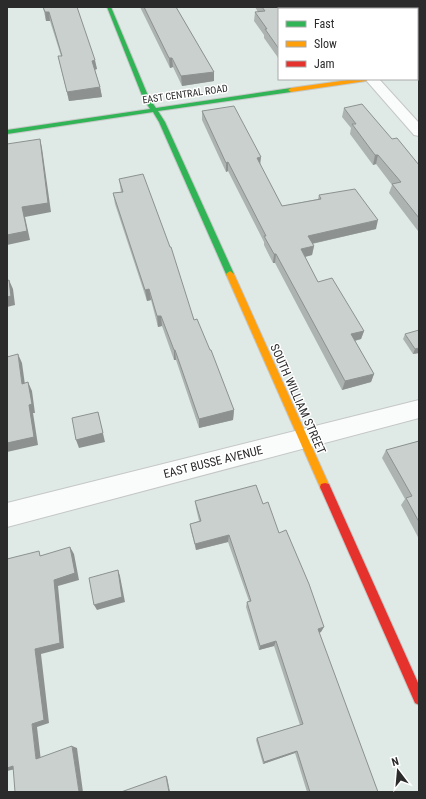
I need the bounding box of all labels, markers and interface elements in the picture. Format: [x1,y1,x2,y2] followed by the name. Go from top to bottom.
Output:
[278,8,418,80] legend
[314,17,335,31] text: Fast
[314,37,337,51] text: Slow
[314,57,335,71] text: Jam
[142,83,229,105] street label: EAST CENTRAL ROAD
[267,342,329,456] street label: SOUTH WILLIAM STREET
[162,443,264,481] street label: EAST BUSSE AVENUE
[378,751,418,791] north arrow
[390,755,401,769] text: N

